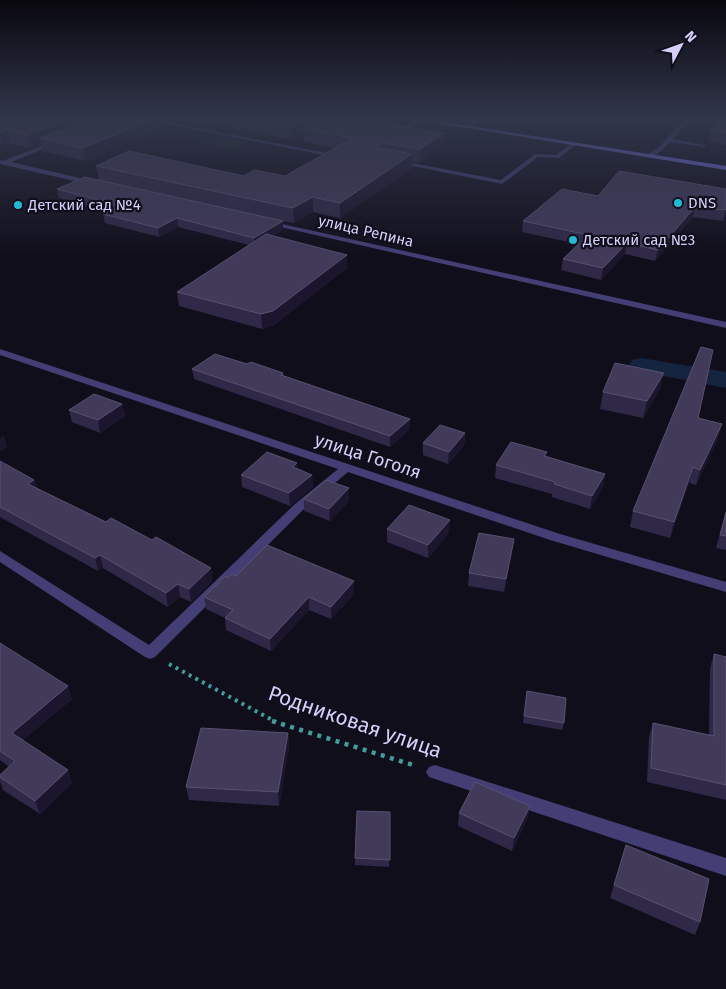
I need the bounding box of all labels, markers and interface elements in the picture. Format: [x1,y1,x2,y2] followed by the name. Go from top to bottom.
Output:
[656,20,706,70] north arrow
[681,28,700,46] text: N
[688,194,716,212] place label: DNS
[27,196,141,214] place label: Детский сад №4
[672,197,684,209] marker: DNS
[12,199,24,211] marker: Детский сад №4
[317,211,415,251] street label: улица Репина
[582,231,695,249] place label: Детский сад №3
[567,234,579,246] marker: Детский сад №3
[312,428,424,484] street label: улица Гоголя
[265,680,445,764] street label: Родниковая улица

